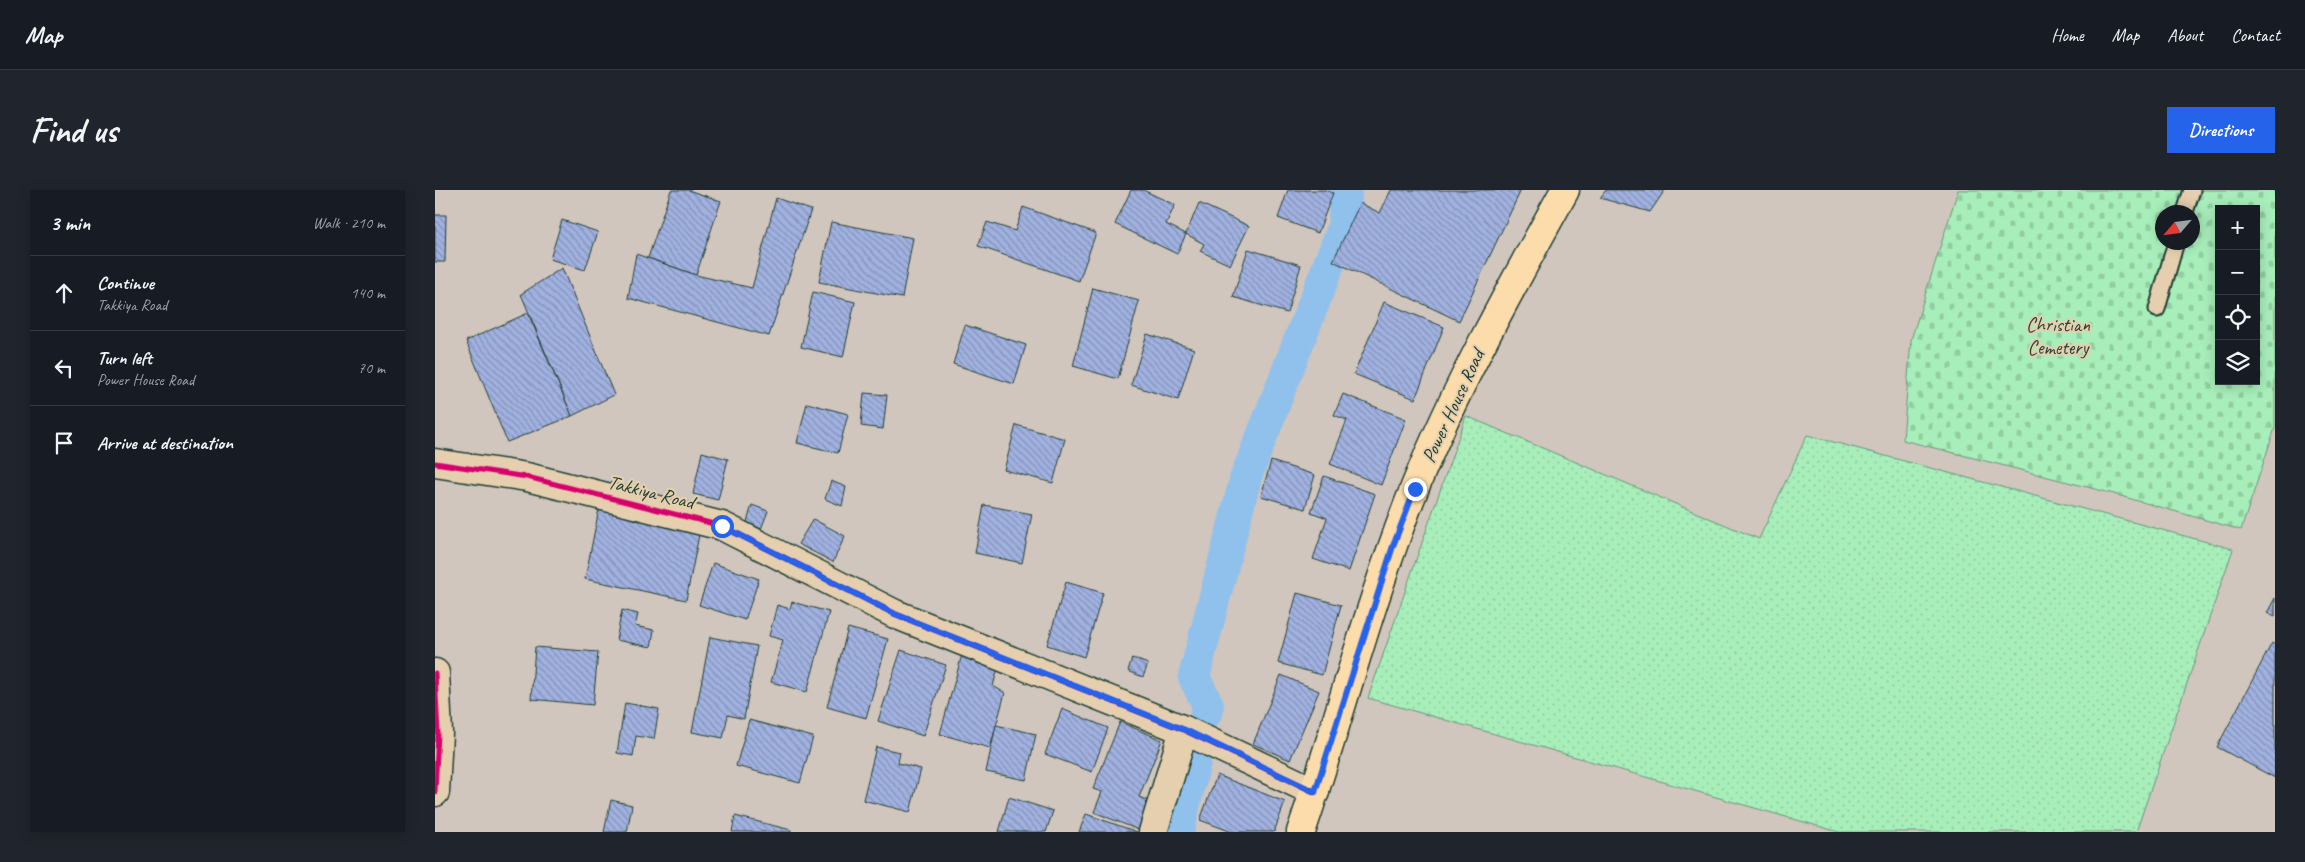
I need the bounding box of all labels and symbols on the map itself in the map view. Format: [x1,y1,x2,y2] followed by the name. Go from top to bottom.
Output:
[2155,205,2200,250] north arrow
[2026,312,2091,360] park label: Christian Cemetery
[1416,343,1491,466] street label: Power House Road
[605,469,700,516] street label: Takkiya Road
[1404,478,1427,501] route end
[711,515,734,538] route start

